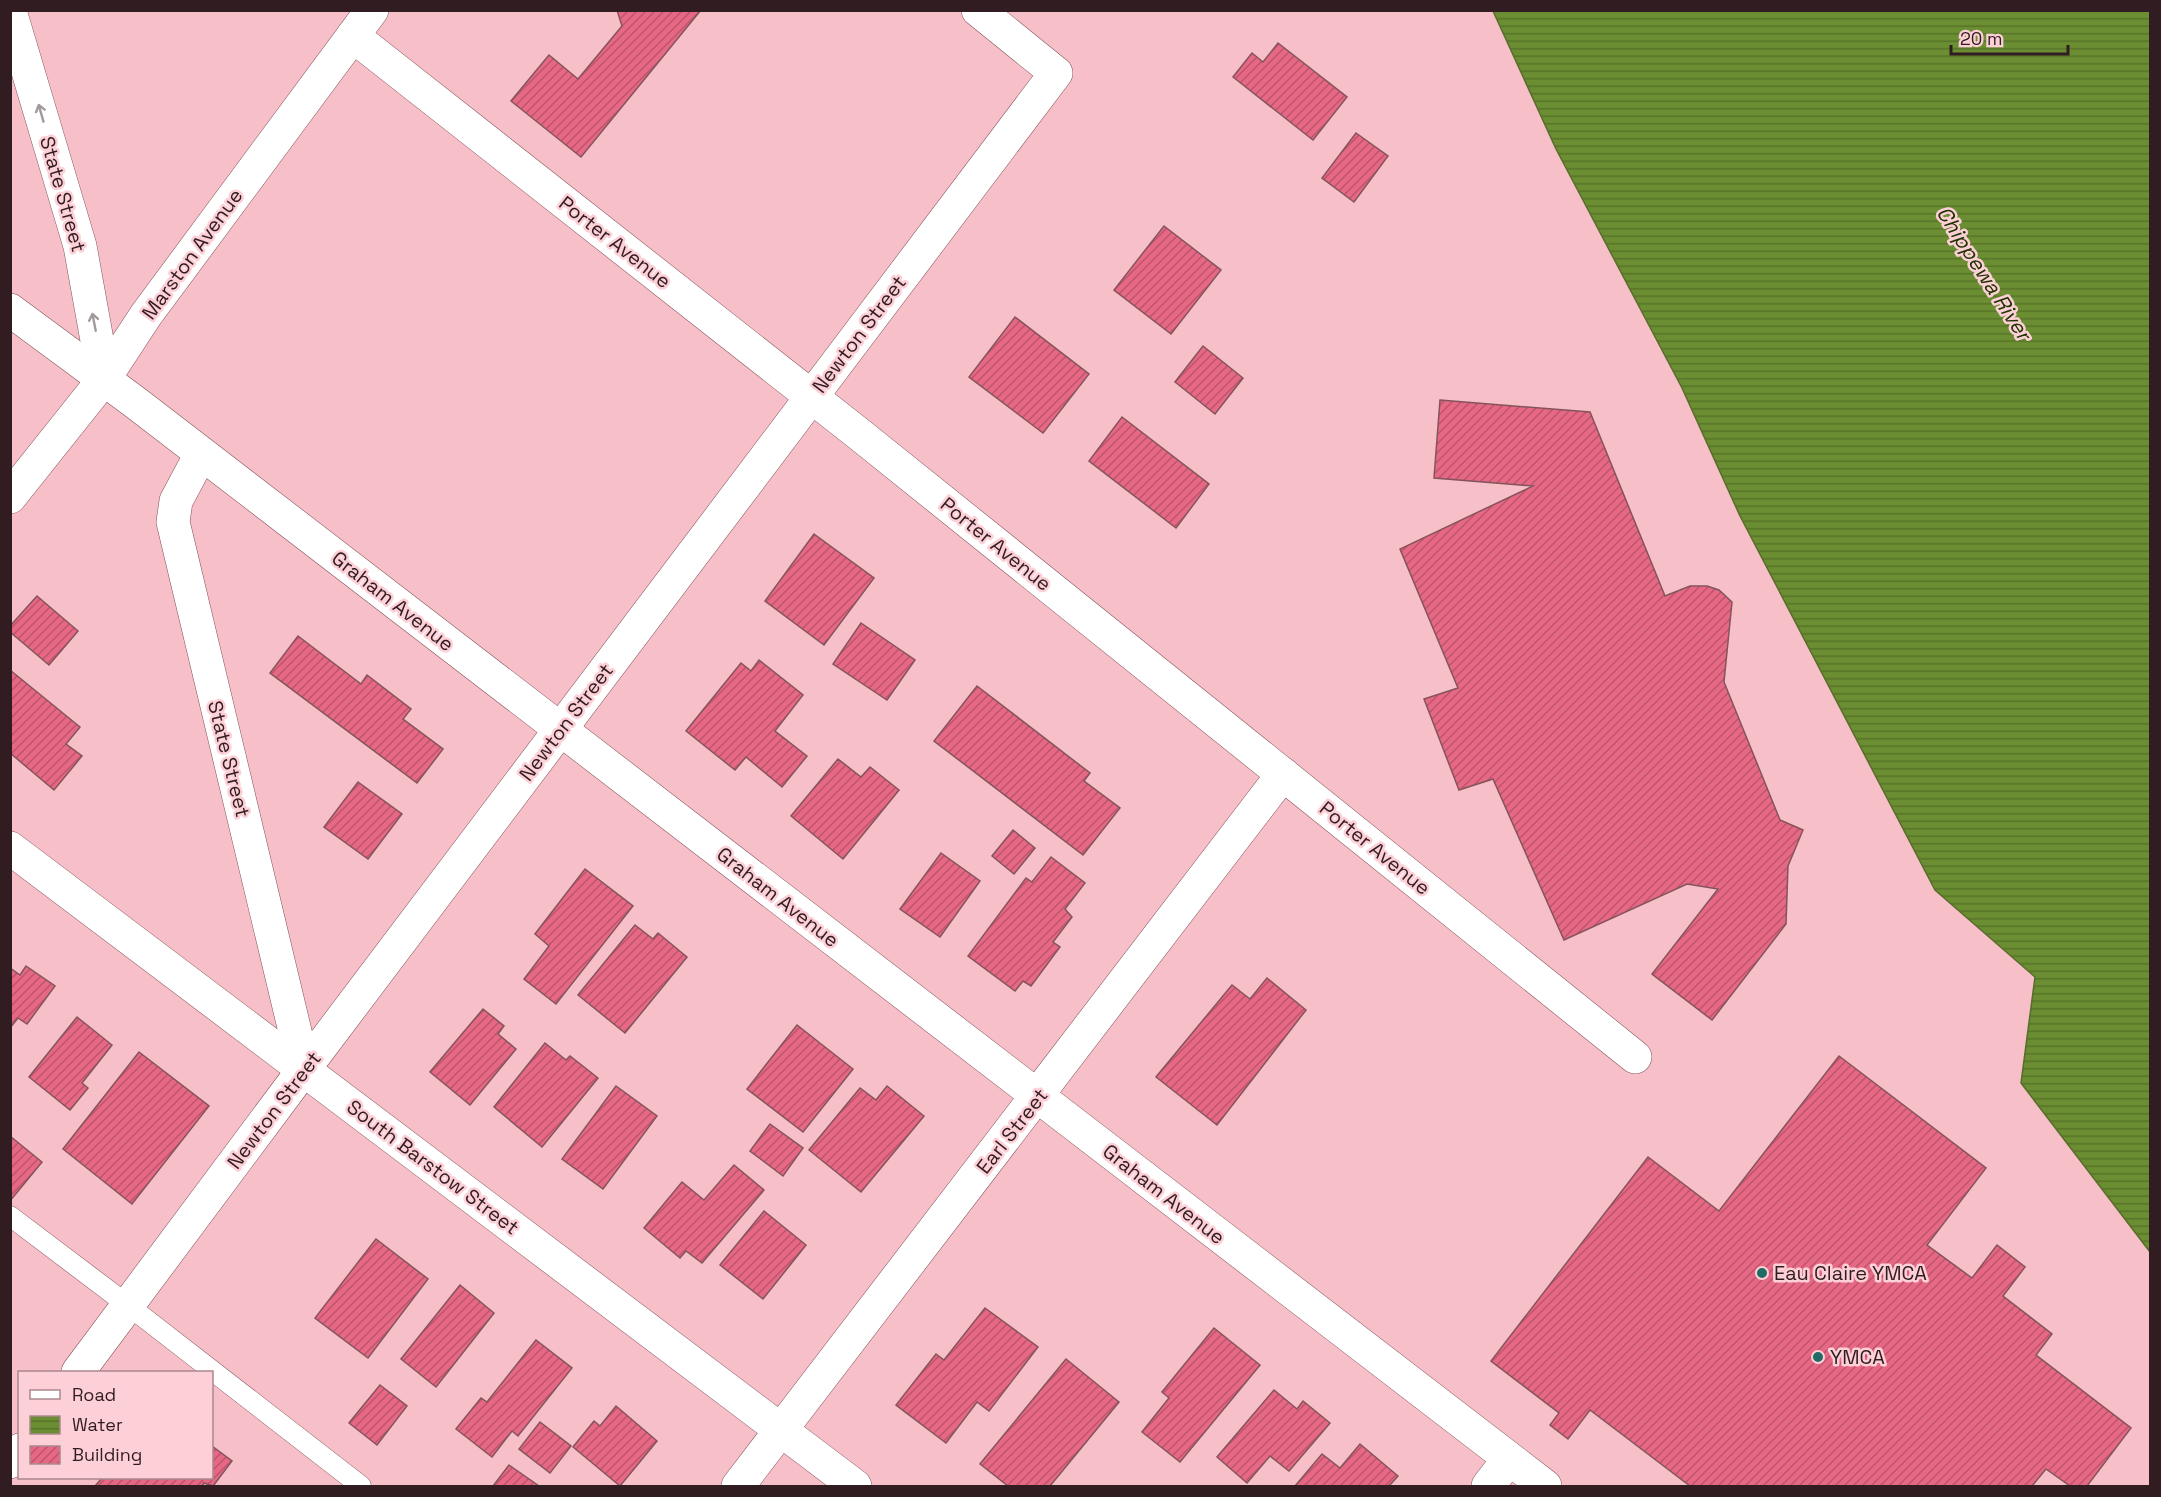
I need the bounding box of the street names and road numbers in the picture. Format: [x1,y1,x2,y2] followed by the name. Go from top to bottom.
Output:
[34,133,92,255] street label: State Street
[136,183,248,325] street label: Marston Avenue
[554,190,676,294] street label: Porter Avenue
[806,270,912,398] street label: Newton Street
[935,491,1057,597] street label: Porter Avenue
[327,545,459,657] street label: Graham Avenue
[513,658,619,786] street label: Newton Street
[202,698,256,820] street label: State Street
[1314,795,1436,901] street label: Porter Avenue
[712,841,844,953] street label: Graham Avenue
[221,1046,327,1174] street label: Newton Street
[971,1083,1053,1179] street label: Earl Street
[342,1094,524,1240] street label: South Barstow Street
[1098,1138,1230,1250] street label: Graham Avenue

